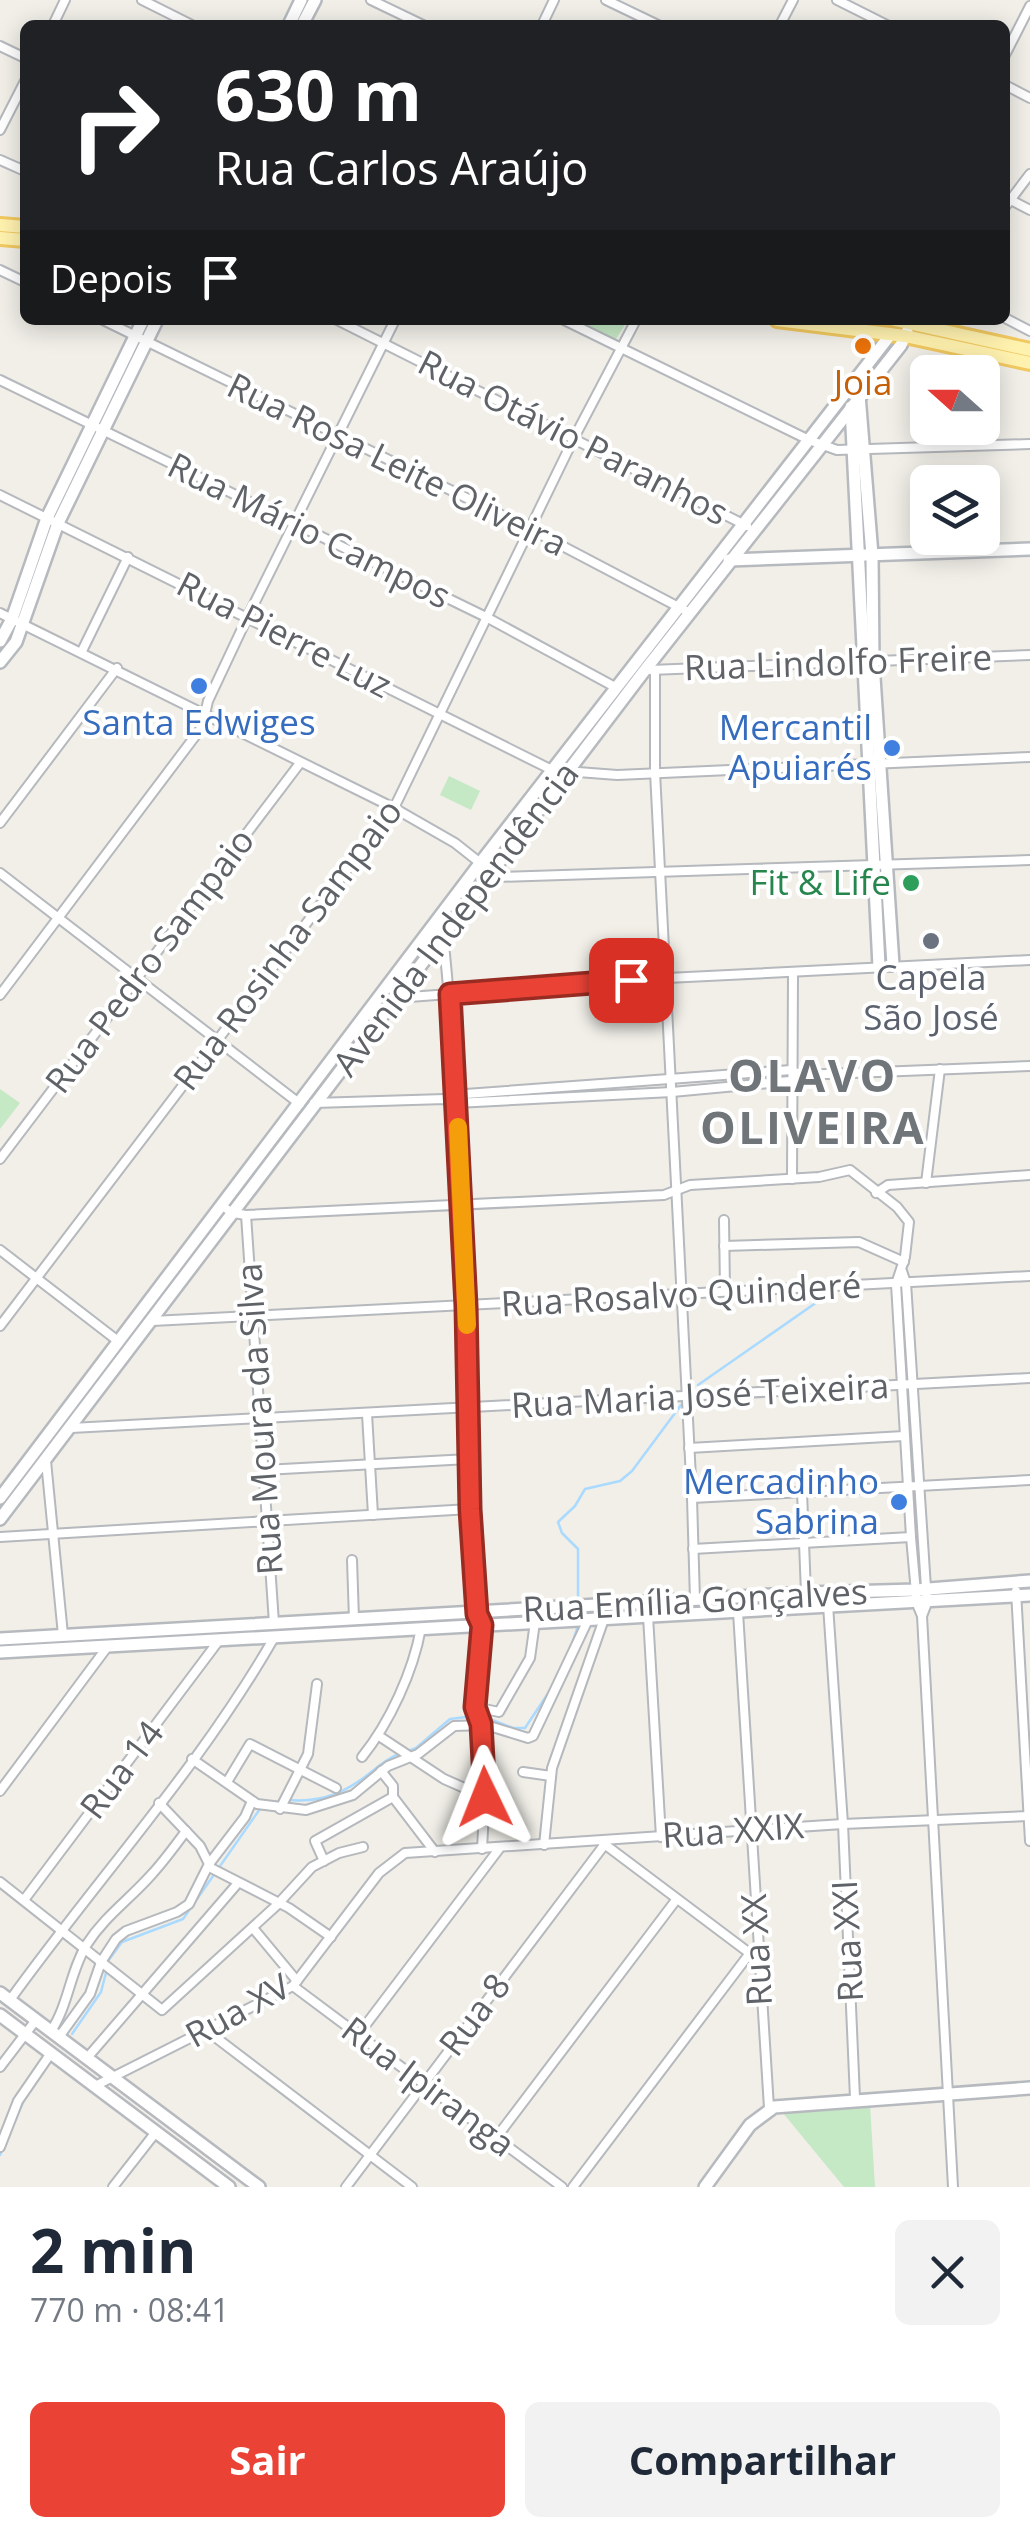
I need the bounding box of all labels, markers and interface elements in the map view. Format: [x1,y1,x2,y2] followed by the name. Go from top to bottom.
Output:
[215,46,422,142] text: 630 m
[50,60,180,190] icon: right
[215,137,588,198] text: Rua Carlos Araújo
[193,250,248,305] icon: arrive
[50,252,173,304] text: Depois
[852,335,874,357] marker: Joia
[411,338,737,535] street label: Rua Otávio Paranhos
[910,355,1000,445] north arrow
[910,355,1000,555] map controls
[831,358,892,405] place label: Joia
[220,361,575,566] street label: Rua Rosa Leite Oliveira
[161,441,459,618] street label: Rua Mário Campos
[910,465,1000,555] button: layers
[169,559,400,708] street label: Rua Pierre Luz
[683,633,993,690] street label: Rua Lindolfo Freire
[188,675,210,697] marker: Santa Edwiges
[82,698,316,745] place label: Santa Edwiges
[719,703,872,790] place label: Mercantil Apuiarés
[881,737,903,759] marker: Mercantil Apuiarés
[321,751,589,1085] street label: Avenida Independência
[162,789,412,1099] street label: Rua Rosinha Sampaio
[34,818,264,1102] street label: Rua Pedro Sampaio
[749,858,891,905] place label: Fit & Life
[900,872,922,894] marker: Fit & Life
[920,930,942,952] marker: Capela São José
[589,938,674,1023] pin
[604,953,659,1008] icon: arrive
[863,953,999,1040] place label: Capela São José
[700,1044,926,1157] district label: OLAVO OLIVEIRA
[500,1261,862,1326] street label: Rua Rosalvo Quinderé
[224,1262,293,1576] street label: Rua Moura da Silva
[510,1361,890,1428] street label: Rua Maria José Teixeira
[683,1457,879,1544] place label: Mercadinho Sabrina
[888,1491,910,1513] marker: Mercadinho Sabrina
[521,1567,869,1632] street label: Rua Emília Gonçalves
[68,1710,173,1828] street label: Rua 14
[433,1745,537,1849] position arrow
[660,1801,806,1858] street label: Rua XXIX
[820,1879,873,2003] street label: Rua XXI
[729,1892,782,2007] street label: Rua XX
[177,1962,298,2058] street label: Rua XV
[427,1963,520,2065] street label: Rua 8
[333,2005,525,2166] street label: Rua Ipiranga
[30,2209,197,2291] text: 2 min
[895,2220,1000,2325] button: close
[30,2288,229,2331] text: 770 m · 08:41
[30,2402,505,2517] button: Sair
[525,2402,1000,2517] button: Compartilhar

